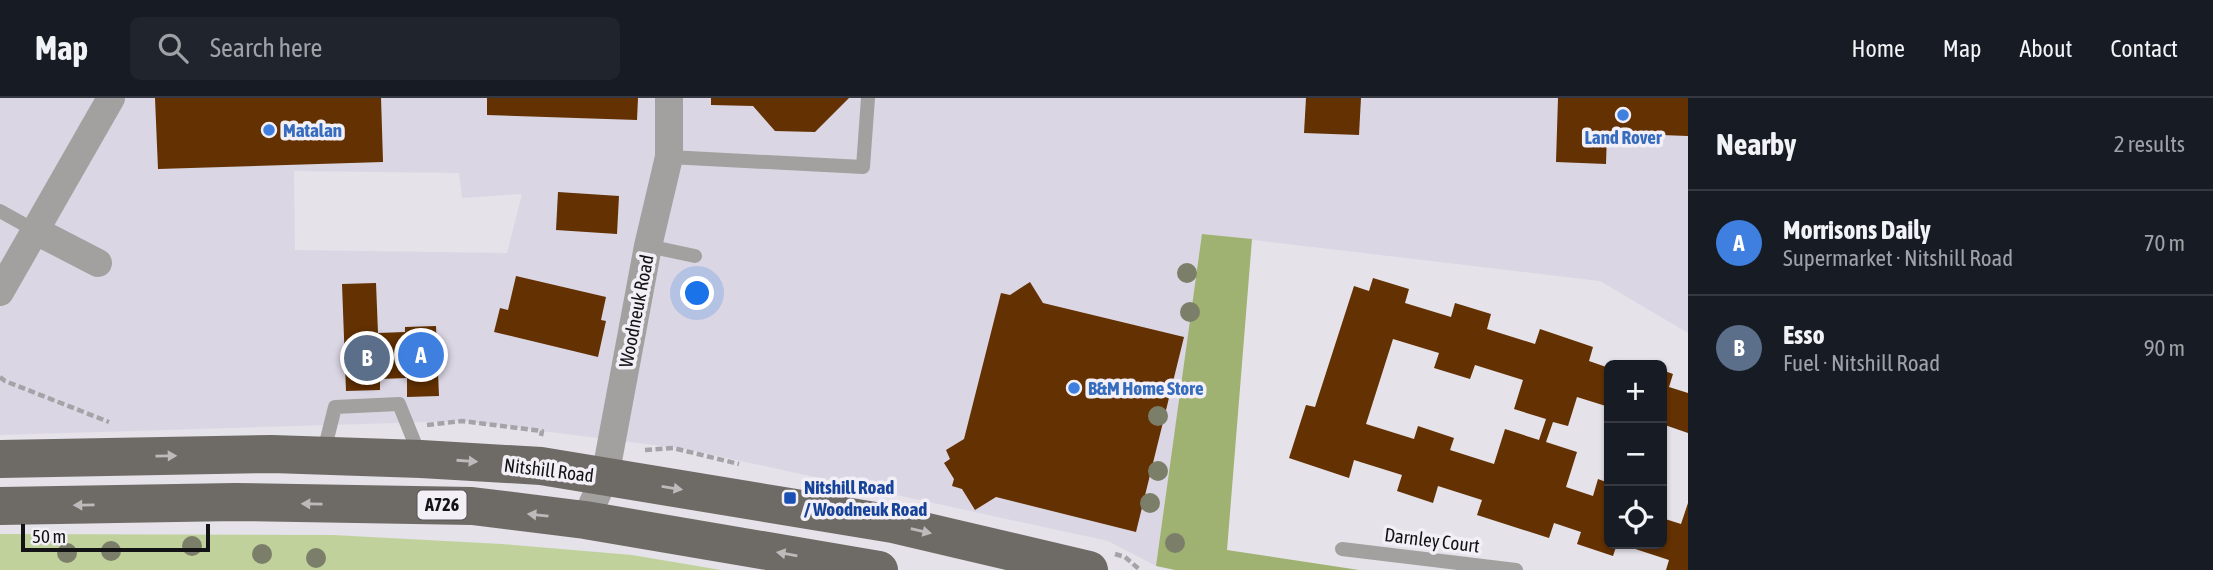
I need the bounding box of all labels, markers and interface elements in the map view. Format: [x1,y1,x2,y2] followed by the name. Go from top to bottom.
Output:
[130,17,620,80] search box
[35,29,88,67] text: Map
[154,29,192,67] icon: search
[210,33,322,63] text: Search here
[1851,35,1905,62] text: Home
[1943,35,1981,62] text: Map
[2019,35,2072,62] text: About
[2110,35,2178,62] text: Contact
[1615,107,1631,123] marker: Land Rover
[283,119,342,141] place label: Matalan
[261,122,277,138] marker: Matalan
[1584,126,1662,148] place label: Land Rover
[1716,127,1796,161] text: Nearby
[2114,131,2185,157] text: 2 results
[1783,215,1931,245] text: Morrisons Daily
[1733,230,1745,256] text: A
[2144,230,2185,256] text: 70 m
[1783,245,2013,271] text: Supermarket · Nitshill Road
[614,253,658,369] street label: Woodneuk Road
[680,276,714,310] your location
[1783,320,1825,350] text: Esso
[398,329,444,381] pin: A
[344,332,390,384] pin: B
[1734,335,1744,361] text: B
[2144,335,2185,361] text: 90 m
[1783,350,1940,376] text: Fuel · Nitshill Road
[1604,360,1667,549] map controls
[1604,360,1667,423] button: +
[1088,377,1204,399] place label: B&M Home Store
[1066,380,1082,396] marker: B&M Home Store
[1604,423,1667,486] button: −
[155,450,177,461] one-way arrow
[503,454,595,486] street label: Nitshill Road
[456,456,478,467] one-way arrow
[804,476,927,520] place label: Nitshill Road / Woodneuk Road
[662,483,684,494] one-way arrow
[1604,486,1667,549] button: locate
[782,490,798,506] marker: Nitshill Road / Woodneuk Road
[418,491,466,520] road number: A726
[300,498,322,509] one-way arrow
[73,499,95,510] one-way arrow
[527,509,549,520] one-way arrow
[21,521,210,553] scale bar
[1383,523,1481,557] street label: Darnley Court
[32,525,66,547] text: 50 m
[910,525,932,536] one-way arrow
[776,548,798,559] one-way arrow

